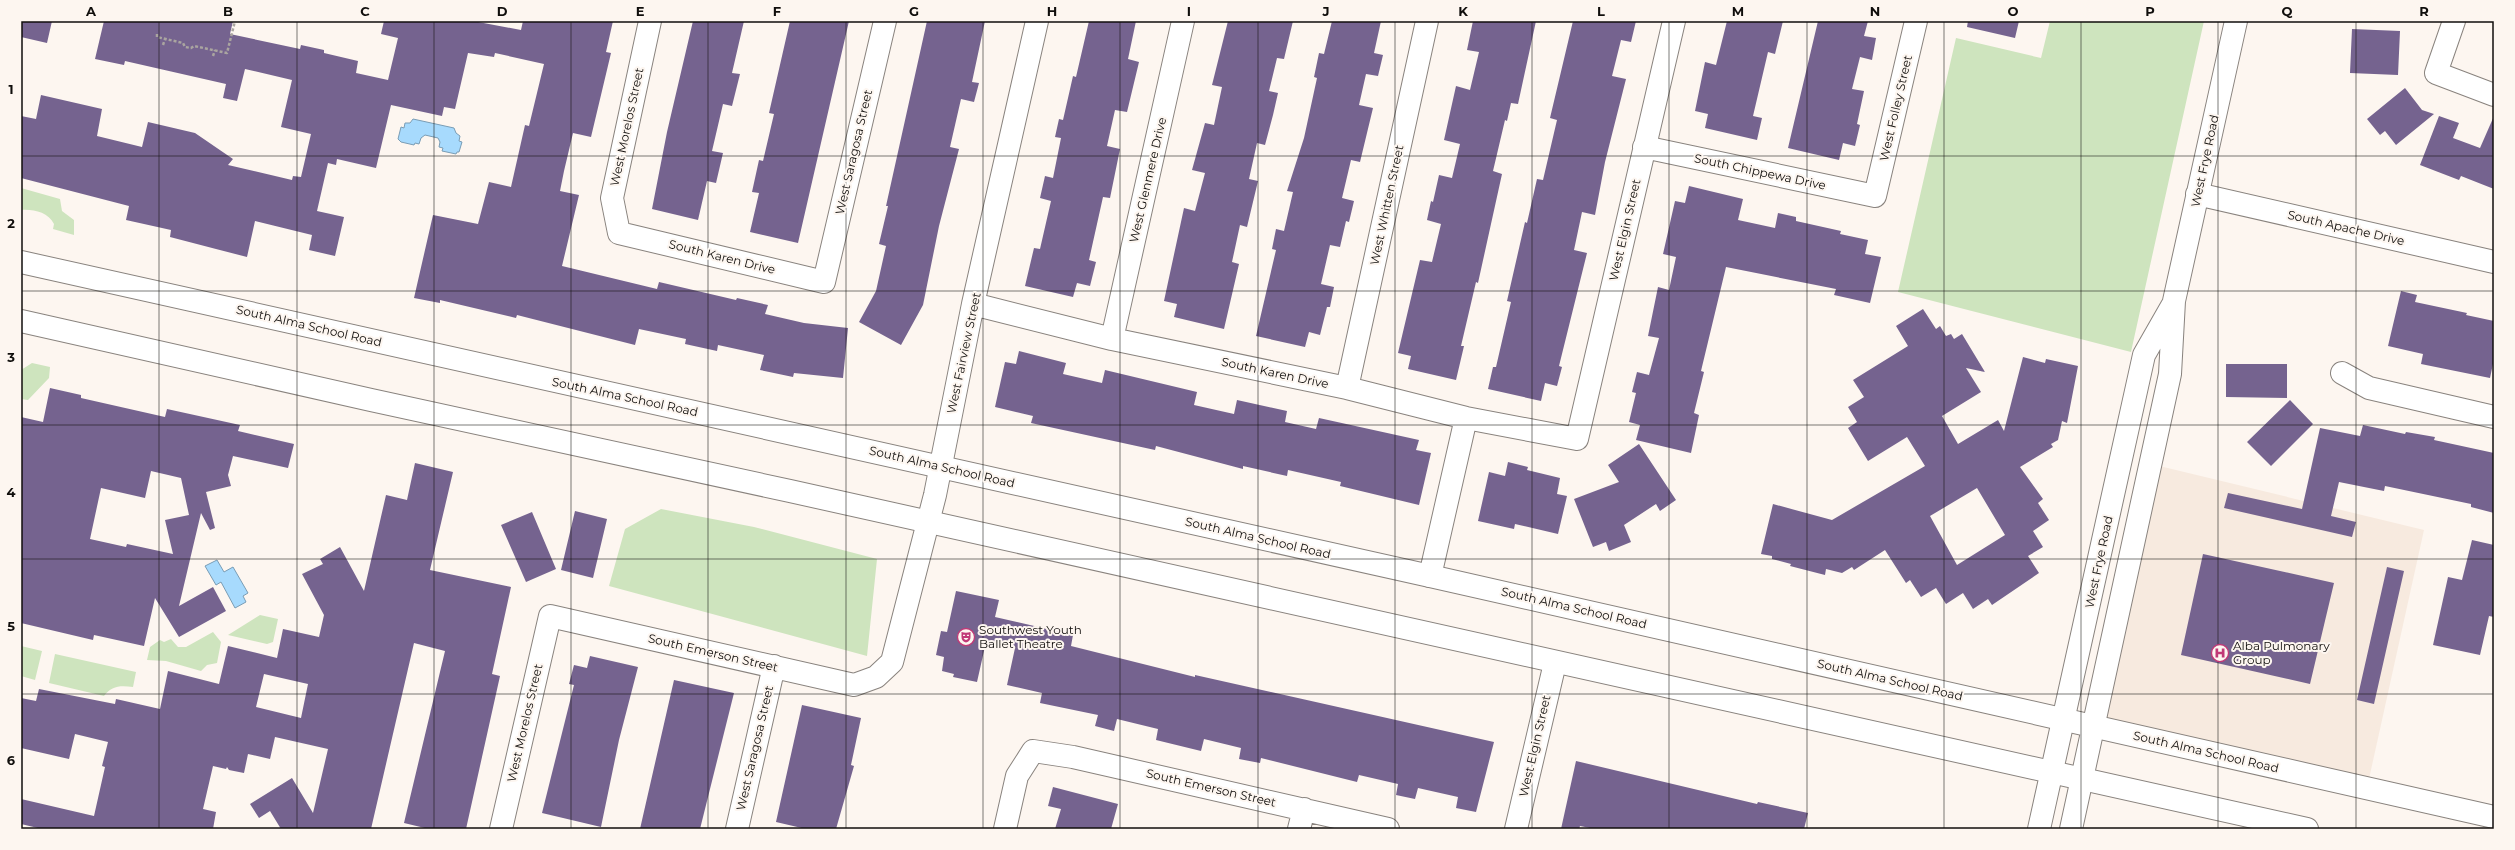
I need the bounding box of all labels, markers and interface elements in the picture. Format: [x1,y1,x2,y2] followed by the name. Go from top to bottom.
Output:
[85,3,97,19] text: A
[223,3,233,19] text: B
[360,3,370,19] text: C
[497,3,508,19] text: D
[636,3,645,19] text: E
[773,3,781,19] text: F
[909,3,919,19] text: G
[1047,3,1057,19] text: H
[1187,3,1191,19] text: I
[1321,3,1330,19] text: J
[1458,3,1468,19] text: K
[1597,3,1605,19] text: L
[1732,3,1744,19] text: M
[1870,3,1880,19] text: N
[2008,3,2019,19] text: O
[2145,3,2155,19] text: P
[2282,3,2293,19] text: Q
[2419,3,2429,19] text: R
[1876,53,1915,162] street label: West Folley Street
[607,66,646,187] street label: West Morelos Street
[8,81,14,97] text: 1
[832,88,875,216] street label: West Saragosa Street
[2187,113,2222,208] street label: West Frye Road
[1126,116,1169,244] street label: West Glenmere Drive
[1366,143,1407,266] street label: West Whitten Street
[1693,150,1827,193] street label: South Chippewa Drive
[1606,177,1644,282] street label: West Elgin Street
[2286,207,2406,248] street label: South Apache Drive
[7,215,15,231] text: 2
[667,236,777,277] street label: South Karen Drive
[943,291,984,415] street label: West Fairview Street
[235,301,383,350] street label: South Alma School Road
[6,349,15,365] text: 3
[1220,354,1330,391] street label: South Karen Drive
[551,374,699,419] street label: South Alma School Road
[868,442,1016,491] street label: South Alma School Road
[7,484,16,500] text: 4
[1184,513,1332,562] street label: South Alma School Road
[2081,514,2116,609] street label: West Frye Road
[1500,583,1648,632] street label: South Alma School Road
[7,618,15,634] text: 5
[979,622,1082,651] place label: Southwest Youth Ballet Theatre
[956,627,976,647] theatre icon: Southwest Youth Ballet Theatre
[647,630,780,675] street label: South Emerson Street
[2233,638,2330,667] place label: Alba Pulmonary Group
[2210,643,2230,663] hospital icon: Alba Pulmonary Group
[1816,655,1964,704] street label: South Alma School Road
[504,662,545,783] street label: West Morelos Street
[733,684,776,812] street label: West Saragosa Street
[1516,693,1554,798] street label: West Elgin Street
[2132,727,2280,776] street label: South Alma School Road
[7,752,16,768] text: 6
[1145,765,1278,810] street label: South Emerson Street

